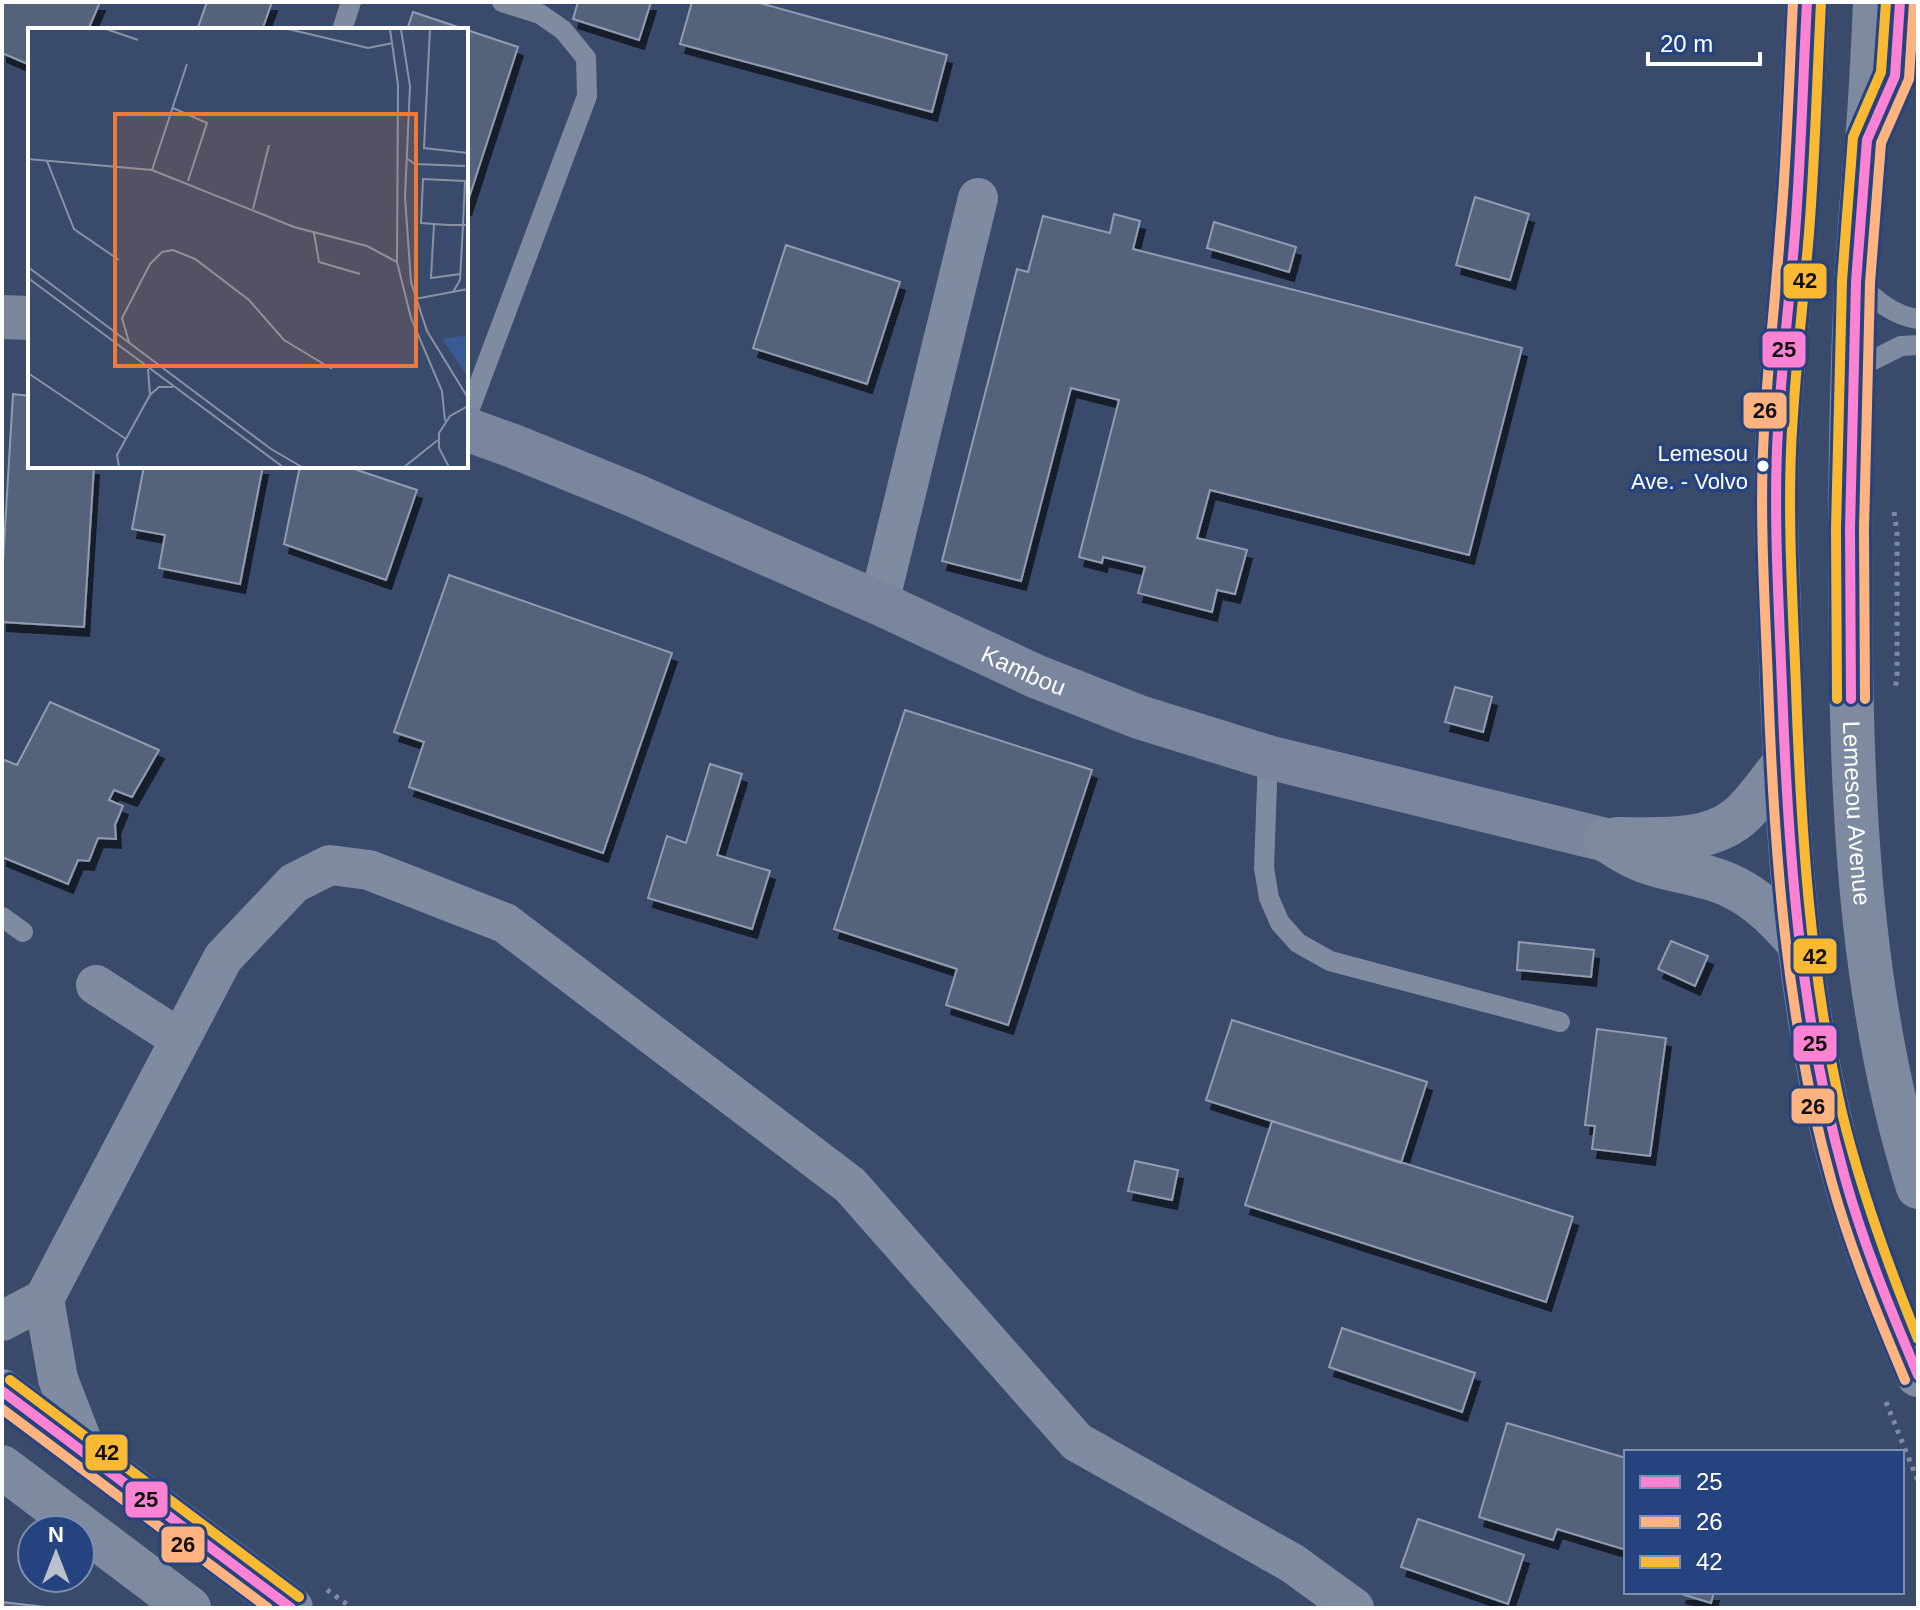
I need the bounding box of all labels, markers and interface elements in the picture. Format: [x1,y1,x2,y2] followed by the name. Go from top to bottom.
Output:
[1648,16,1760,66] scale bar
[28,28,468,468] inset map
[1660,30,1713,57] text: 20 m
[1782,262,1828,300] line badge: 42
[1793,268,1817,293] text: 42
[1761,330,1807,369] line badge: 25
[1772,337,1796,362] text: 25
[1742,391,1788,430] line badge: 26
[1753,398,1777,423] text: 26
[1631,441,1748,494] place label: Lemesou Ave. - Volvo
[1755,458,1771,474] marker: Lemesou Ave. - Volvo
[977,640,1070,700] street label: Kambou
[1839,720,1877,907] street label: Lemesou Avenue
[1792,937,1838,975] line badge: 42
[1803,944,1827,969] text: 42
[1792,1024,1838,1063] line badge: 25
[1803,1031,1827,1056] text: 25
[1790,1087,1836,1125] line badge: 26
[1801,1094,1825,1119] text: 26
[84,1433,129,1472] line badge: 42
[95,1440,119,1465] text: 42
[1624,1450,1904,1594] legend
[1696,1468,1723,1495] text: 25
[124,1480,169,1519] line badge: 25
[134,1487,158,1512] text: 25
[1696,1508,1723,1535] text: 26
[16,1514,96,1594] north arrow
[48,1522,64,1547] text: N
[160,1525,206,1564] line badge: 26
[171,1532,195,1557] text: 26
[1696,1548,1723,1575] text: 42

